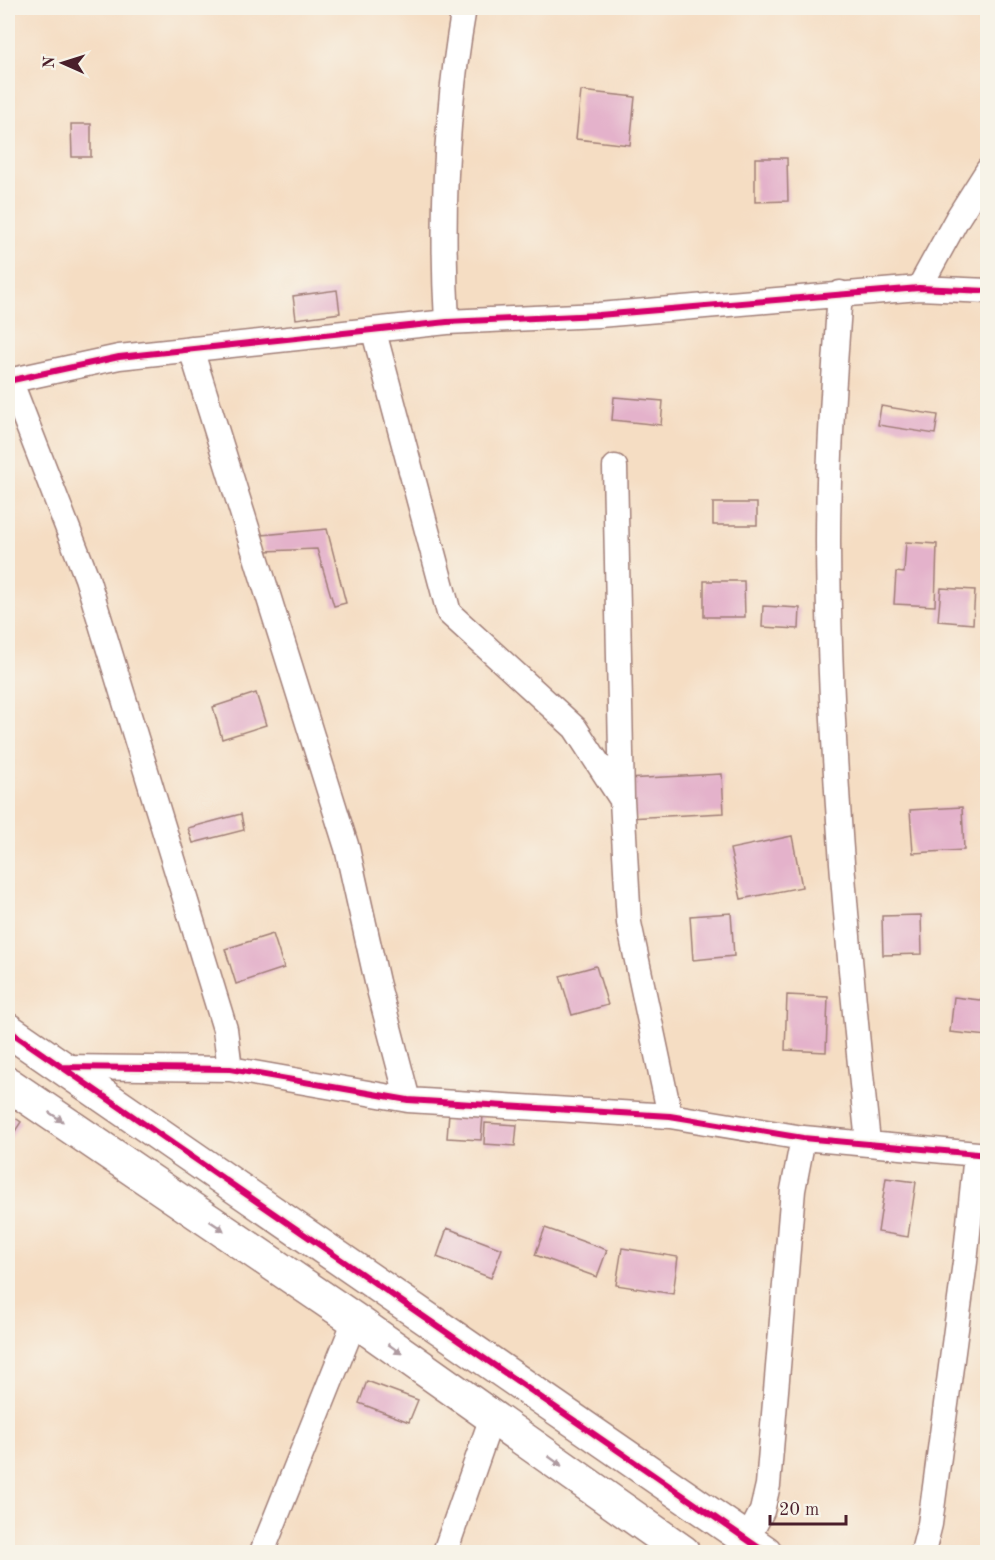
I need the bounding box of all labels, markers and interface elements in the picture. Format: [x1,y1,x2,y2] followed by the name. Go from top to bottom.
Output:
[33,33,93,93] north arrow
[42,55,58,69] text: N
[48,1111,64,1122] one-way arrow
[209,1221,225,1232] one-way arrow
[387,1343,403,1355] one-way arrow
[546,1455,562,1467] one-way arrow
[770,1488,846,1526] scale bar
[779,1501,819,1519] text: 20 m

